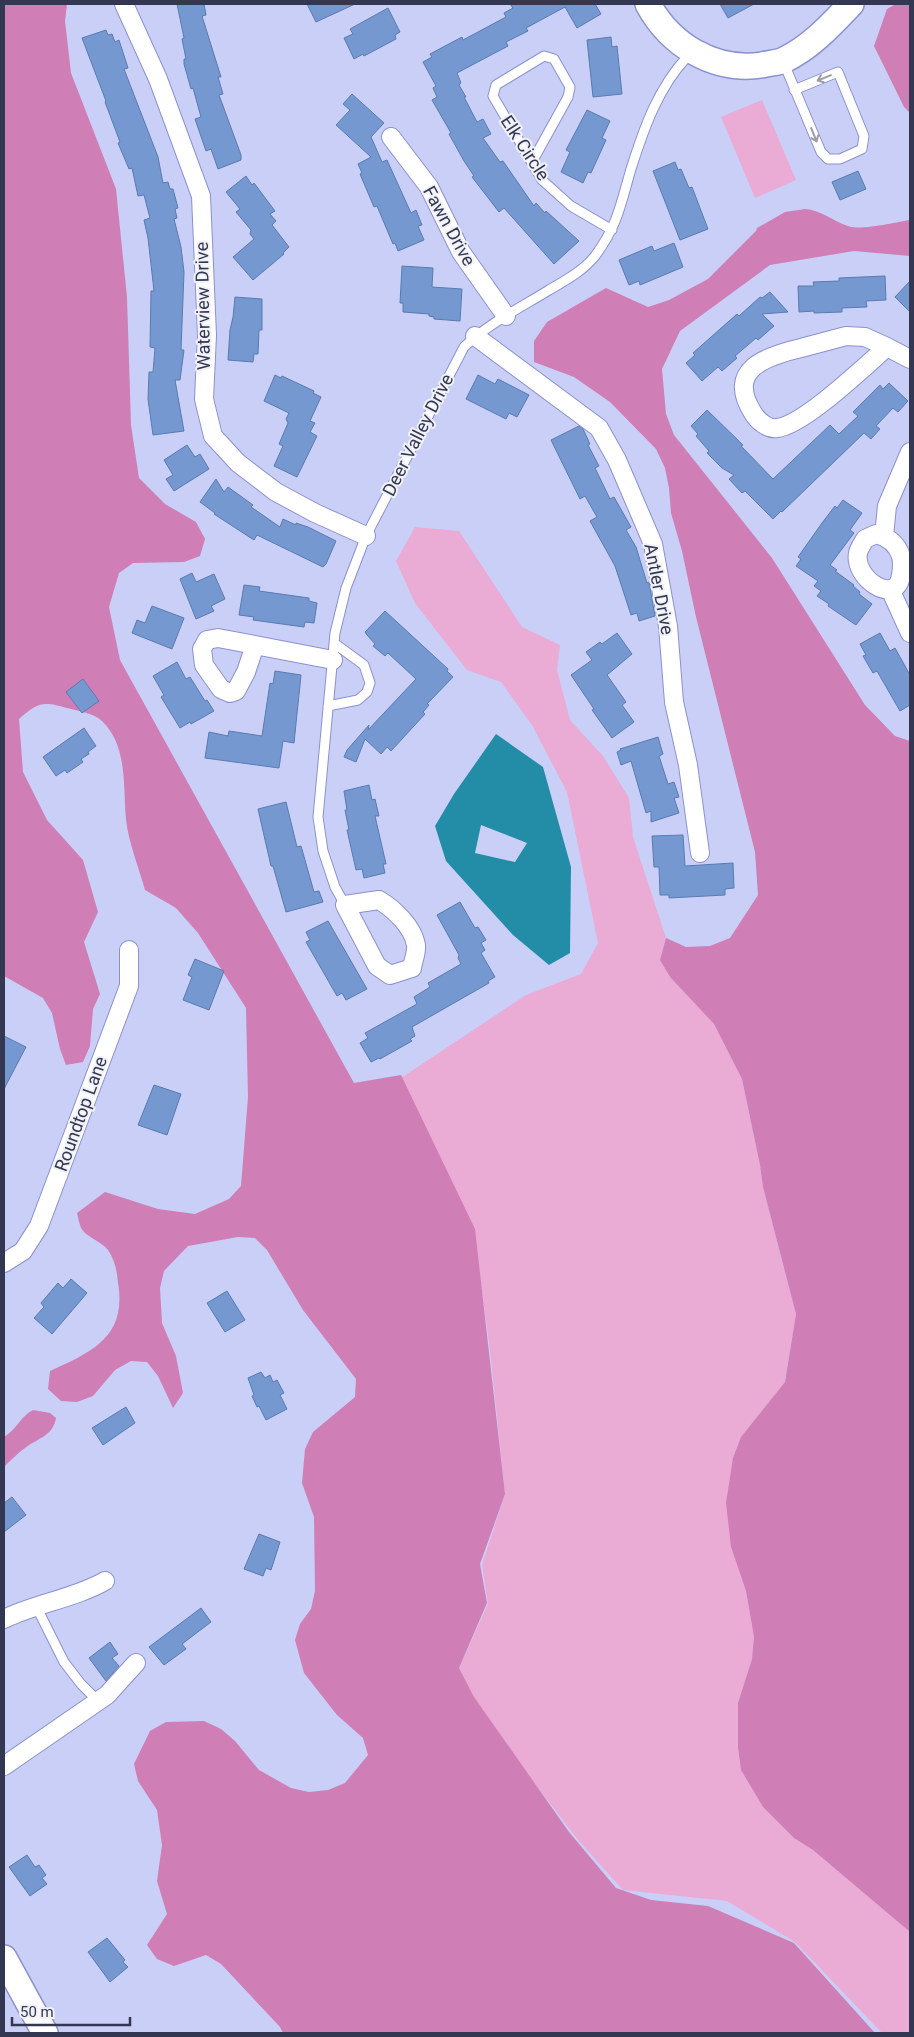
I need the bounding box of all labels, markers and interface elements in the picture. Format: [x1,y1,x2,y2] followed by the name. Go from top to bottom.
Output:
[817,74,832,83] one-way arrow
[497,111,554,184] street label: Elk Circle
[809,127,819,142] one-way arrow
[419,182,480,269] street label: Fawn Drive
[191,242,214,370] street label: Waterview Drive
[378,370,457,499] street label: Deer Valley Drive
[640,542,679,636] street label: Antler Drive
[50,1053,111,1174] street label: Roundtop Lane
[12,1994,130,2026] scale bar
[20,2003,54,2021] text: 50 m

